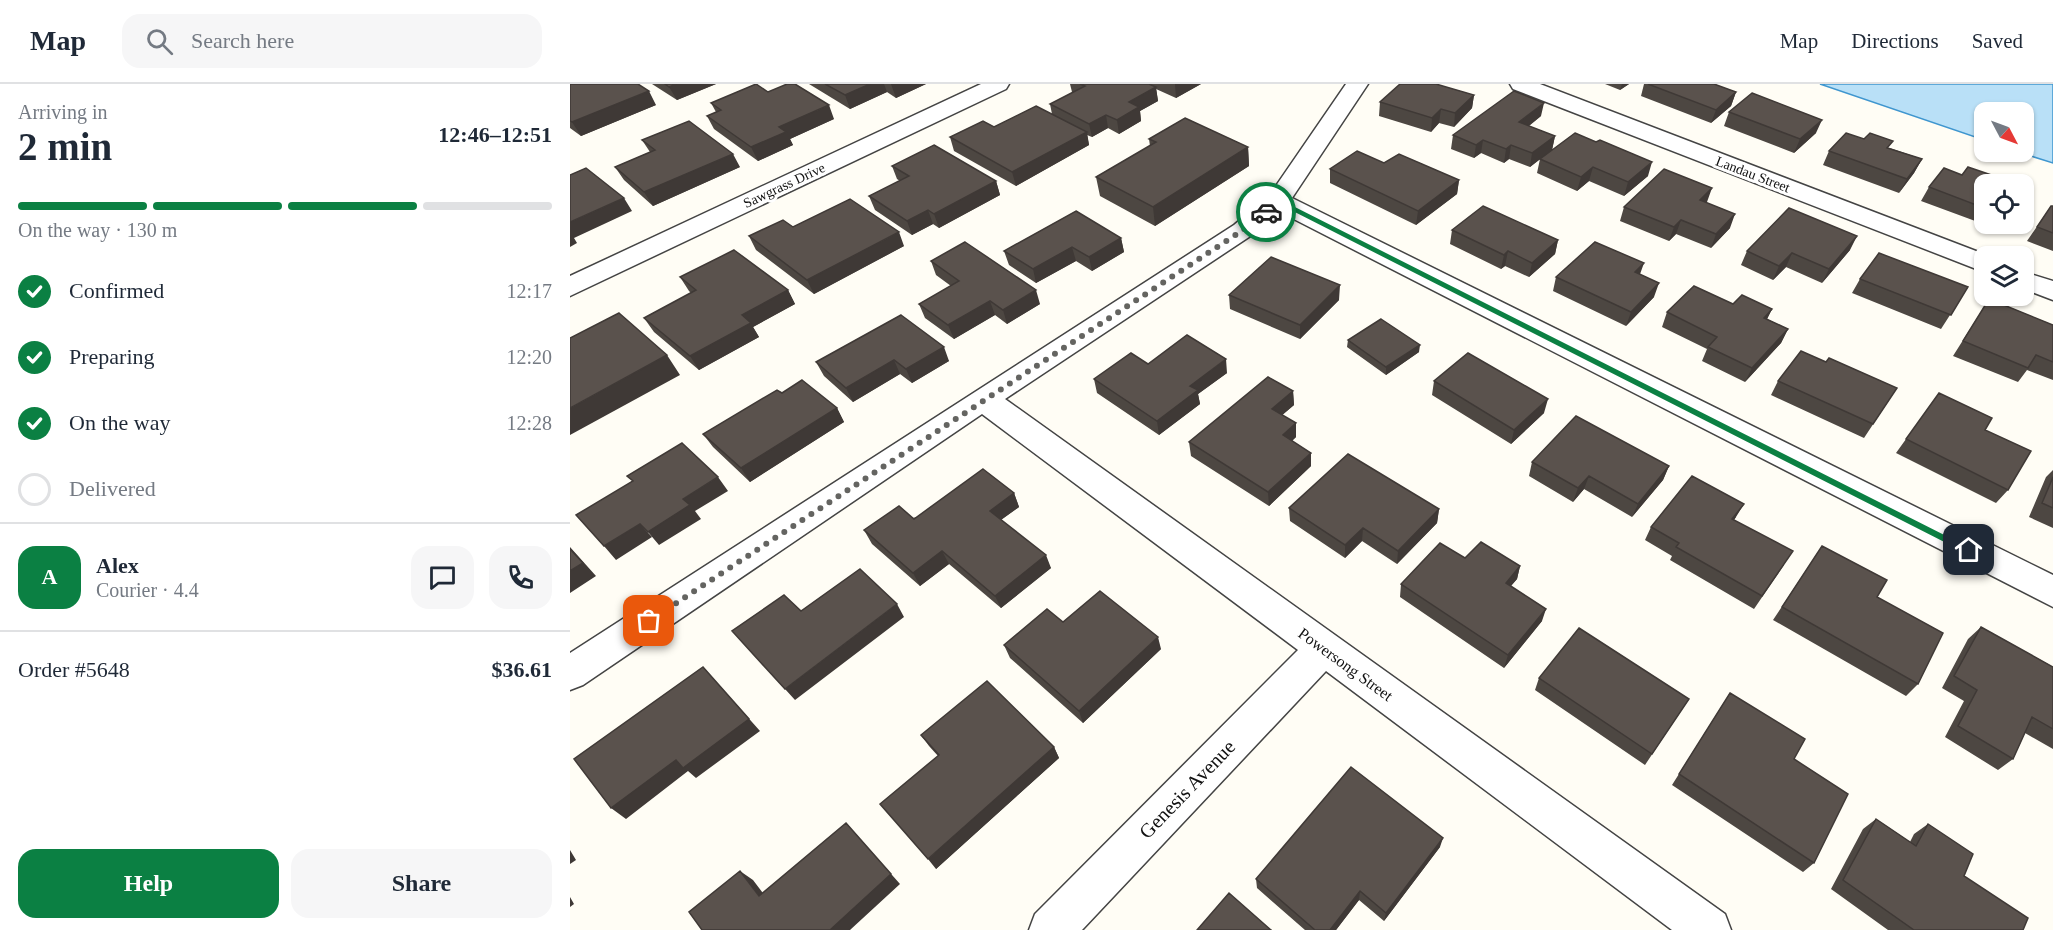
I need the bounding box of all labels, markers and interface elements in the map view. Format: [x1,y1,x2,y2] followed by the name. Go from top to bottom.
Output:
[122,14,542,68] search box
[30,25,86,56] text: Map
[143,25,176,58] icon: search
[191,28,294,53] text: Search here
[1780,29,1818,53] text: Map
[1851,29,1939,53] text: Directions
[1972,29,2023,53] text: Saved
[18,101,107,123] text: Arriving in
[1974,102,2034,162] north arrow
[1974,102,2034,306] map controls
[438,122,552,147] text: 12:46–12:51
[18,125,112,168] text: 2 min
[1714,153,1792,196] street label: Landau Street
[741,160,827,211] street label: Sawgrass Drive
[1974,174,2034,234] button: locate
[1236,182,1296,242] courier
[1250,196,1283,229] icon: car
[18,219,177,241] text: On the way · 130 m
[1974,246,2034,306] button: layers
[18,275,51,308] icon: check
[69,278,164,303] text: Confirmed
[506,280,552,302] text: 12:17
[18,341,51,374] icon: check
[69,344,155,369] text: Preparing
[506,346,552,368] text: 12:20
[18,407,51,440] icon: check
[69,410,170,435] text: On the way
[506,412,552,434] text: 12:28
[69,476,156,501] text: Delivered
[1943,524,1994,575] pin
[1952,533,1985,566] icon: home
[411,546,474,609] button: chat
[489,546,552,609] button: phone
[96,553,139,578] text: Alex
[42,564,57,589] text: A
[96,579,199,601] text: Courier · 4.4
[623,595,674,646] pin
[632,604,665,637] icon: bag
[1295,624,1397,705] street label: Powersong Street
[18,657,130,682] text: Order #5648
[492,657,552,682] text: $36.61
[1135,735,1239,843] street label: Genesis Avenue
[18,849,279,918] button: Help
[291,849,552,918] button: Share

